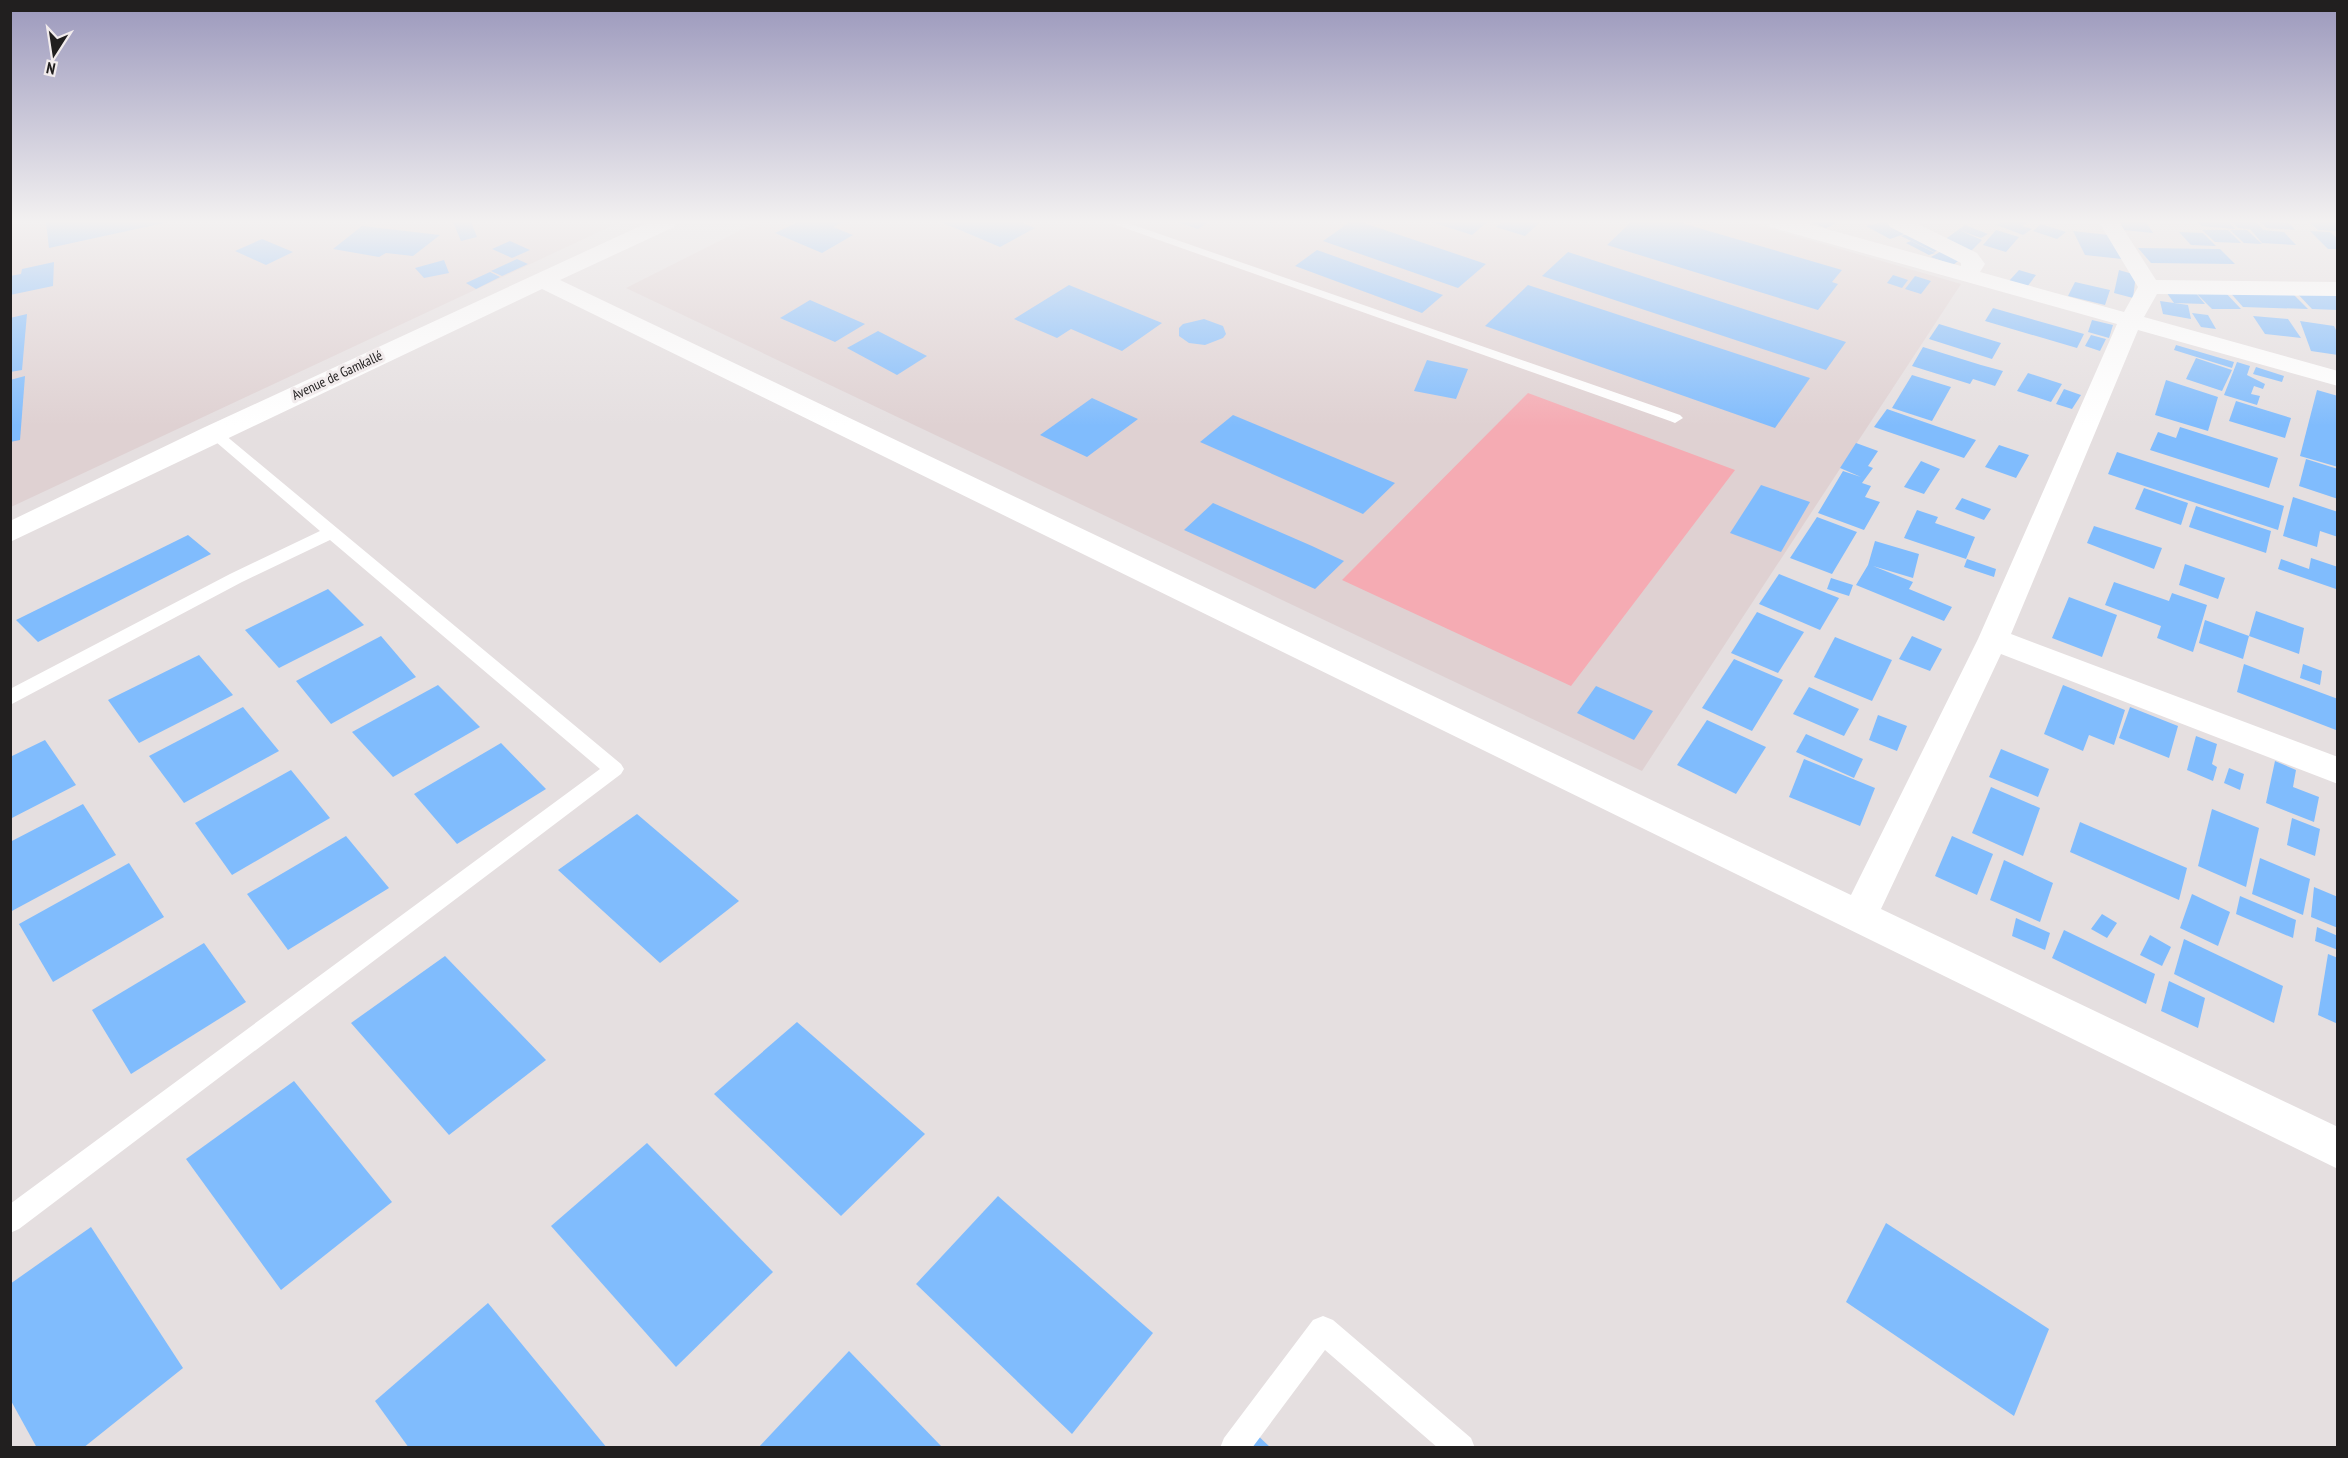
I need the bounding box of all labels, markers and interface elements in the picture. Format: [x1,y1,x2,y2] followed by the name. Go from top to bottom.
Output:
[24,24,84,84] north arrow
[45,58,57,79] text: N
[289,346,385,404] street label: Avenue de Gamkallé

